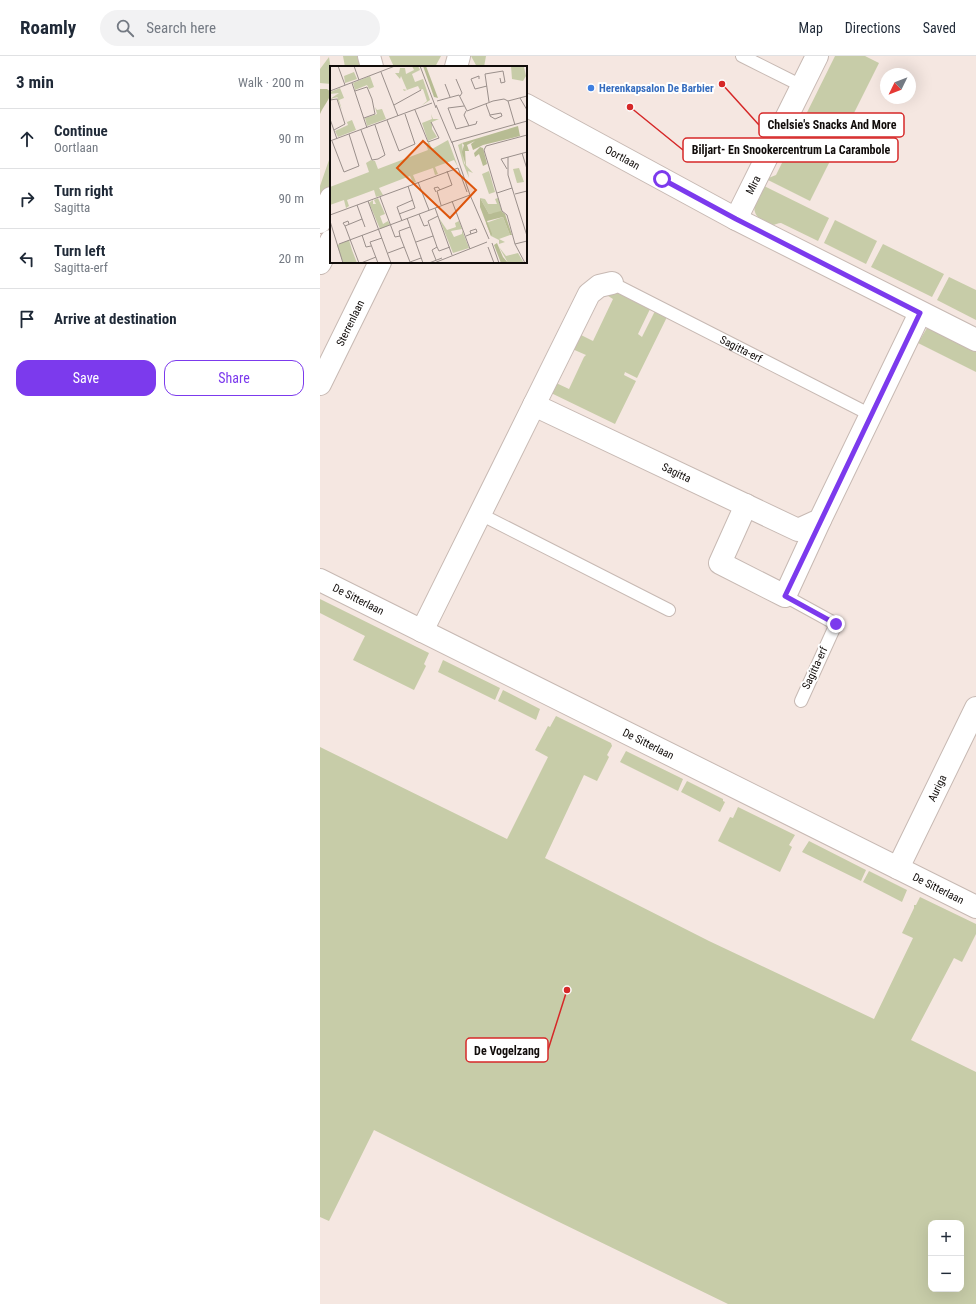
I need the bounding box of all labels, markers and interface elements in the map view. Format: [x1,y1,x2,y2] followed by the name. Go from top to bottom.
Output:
[100,10,380,46] search box
[20,16,76,39] text: Roamly
[114,17,136,39] icon: search
[146,19,216,37] text: Search here
[799,20,823,36] text: Map
[845,20,901,36] text: Directions
[923,20,956,36] text: Saved
[330,66,527,263] inset map
[880,68,916,104] north arrow
[16,72,54,92] text: 3 min
[238,75,304,90] text: Walk · 200 m
[599,82,714,95] place label: Herenkapsalon De Barbier
[586,83,596,93] marker: Herenkapsalon De Barbier
[759,113,904,137] callout: Chelsie's Snacks And More
[768,118,897,132] text: Chelsie's Snacks And More
[54,122,108,140] text: Continue
[16,128,38,150] icon: ahead
[278,131,304,146] text: 90 m
[683,138,898,162] callout: Biljart- En Snookercentrum La Carambole
[54,140,98,155] text: Oortlaan
[603,143,642,172] street label: Oortlaan
[692,143,891,157] text: Biljart- En Snookercentrum La Carambole
[653,170,671,188] route start
[743,173,763,196] street label: Mira
[54,182,113,200] text: Turn right
[16,188,38,210] icon: right
[278,191,304,206] text: 90 m
[54,200,90,215] text: Sagitta
[54,242,105,260] text: Turn left
[16,248,38,270] icon: left
[278,251,304,266] text: 20 m
[54,260,108,275] text: Sagitta-erf
[333,298,367,348] street label: Sterrenlaan
[16,308,38,330] icon: arrive
[54,310,177,328] text: Arrive at destination
[718,333,765,365] street label: Sagitta-erf
[16,360,156,396] button: Save
[164,360,304,396] button: Share
[660,460,693,485] street label: Sagitta
[331,581,386,617] street label: De Sitterlaan
[827,615,845,633] route end
[799,644,831,691] street label: Sagitta-erf
[621,725,676,762] street label: De Sitterlaan
[925,772,949,804] street label: Auriga
[911,870,966,907] street label: De Sitterlaan
[466,1038,548,1062] callout: De Vogelzang
[474,1044,540,1058] text: De Vogelzang
[928,1220,964,1292] map controls
[928,1220,964,1256] button: +
[928,1256,964,1292] button: −

